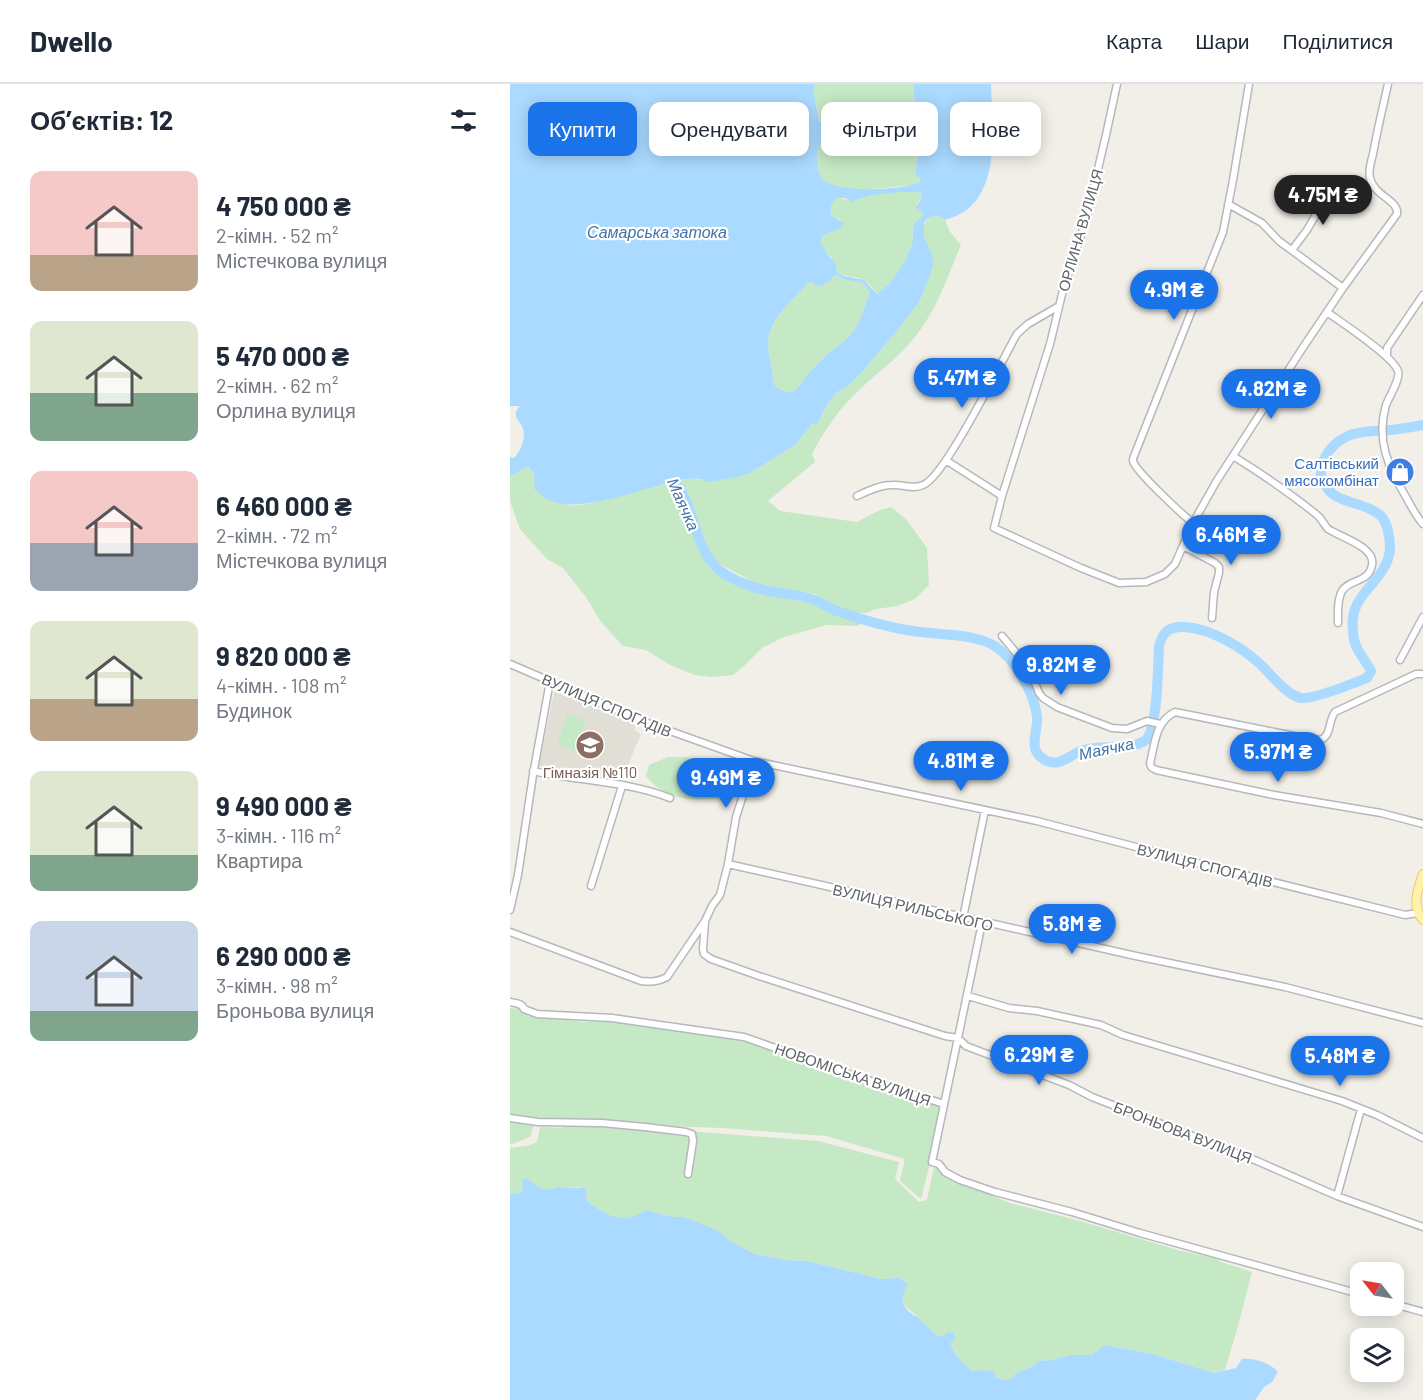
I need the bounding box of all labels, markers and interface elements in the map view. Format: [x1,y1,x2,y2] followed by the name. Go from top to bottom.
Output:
[30,24,113,58] text: Dwello
[1106,28,1162,53] text: Карта
[1195,28,1250,53] text: Шари
[1283,28,1393,53] text: Поділитися
[528,102,637,156] chip: Купити
[649,102,809,156] chip: Орендувати
[821,102,938,156] chip: Фільтри
[950,102,1041,156] chip: Нове
[30,104,173,135] text: Об’єктів: 12
[447,104,480,137] icon: filters
[1054,167,1106,293] street label: ОРЛИНА ВУЛИЦЯ
[1268,175,1378,226] pin: 4.75M ₴
[1288,182,1358,206] text: 4.75M ₴
[216,190,351,221] text: 4 750 000 ₴
[78,195,150,267] icon: home
[587,222,727,241] water label: Самарська затока
[216,223,338,247] text: 2-кімн. · 52 m²
[216,248,387,272] text: Містечкова вулиця
[1125,270,1223,321] pin: 4.9M ₴
[1144,277,1204,301] text: 4.9M ₴
[216,340,349,371] text: 5 470 000 ₴
[78,345,150,417] icon: home
[907,358,1017,409] pin: 5.47M ₴
[928,365,996,389] text: 5.47M ₴
[1216,369,1326,420] pin: 4.82M ₴
[216,373,338,397] text: 2-кімн. · 62 m²
[1235,376,1307,400] text: 4.82M ₴
[216,398,356,422] text: Орлина вулиця
[1284,454,1379,489] place label: Салтівський мясокомбінат
[1384,456,1416,488] shop icon: Салтівський мясокомбінат
[664,475,704,533] water label: Маячка
[216,490,352,521] text: 6 460 000 ₴
[78,495,150,567] icon: home
[1176,515,1286,566] pin: 6.46M ₴
[1196,522,1266,546] text: 6.46M ₴
[216,523,338,547] text: 2-кімн. · 72 m²
[216,548,387,572] text: Містечкова вулиця
[216,640,351,671] text: 9 820 000 ₴
[78,645,150,717] icon: home
[1006,645,1116,696] pin: 9.82M ₴
[1026,652,1096,676] text: 9.82M ₴
[539,669,675,741] street label: ВУЛИЦЯ СПОГАДІВ
[216,673,346,697] text: 4-кімн. · 108 m²
[216,698,292,722] text: Будинок
[574,729,606,761] school or university icon: Гімназія №110
[1223,732,1333,783] pin: 5.97M ₴
[1077,733,1135,763] water label: Маячка
[1244,739,1312,763] text: 5.97M ₴
[906,741,1016,792] pin: 4.81M ₴
[928,748,994,772] text: 4.81M ₴
[671,758,781,809] pin: 9.49M ₴
[543,763,637,781] place label: Гімназія №110
[691,765,761,789] text: 9.49M ₴
[216,790,352,821] text: 9 490 000 ₴
[78,795,150,867] icon: home
[216,823,341,847] text: 3-кімн. · 116 m²
[1135,839,1275,891] street label: ВУЛИЦЯ СПОГАДІВ
[216,848,302,872] text: Квартира
[831,880,995,934] street label: ВУЛИЦЯ РИЛЬСЬКОГО
[1023,904,1121,955] pin: 5.8M ₴
[1043,911,1101,935] text: 5.8M ₴
[216,940,351,971] text: 6 290 000 ₴
[78,945,150,1017] icon: home
[216,973,338,997] text: 3-кімн. · 98 m²
[216,998,374,1022] text: Броньова вулиця
[984,1035,1094,1086] pin: 6.29M ₴
[1285,1036,1395,1087] pin: 5.48M ₴
[773,1039,933,1109] street label: НОВОМІСЬКА ВУЛИЦЯ
[1004,1042,1074,1066] text: 6.29M ₴
[1305,1043,1375,1067] text: 5.48M ₴
[1111,1097,1255,1167] street label: БРОНЬОВА ВУЛИЦЯ
[1350,1262,1404,1316] north arrow
[1350,1262,1404,1382] map controls
[1350,1328,1404,1382] button: layers

